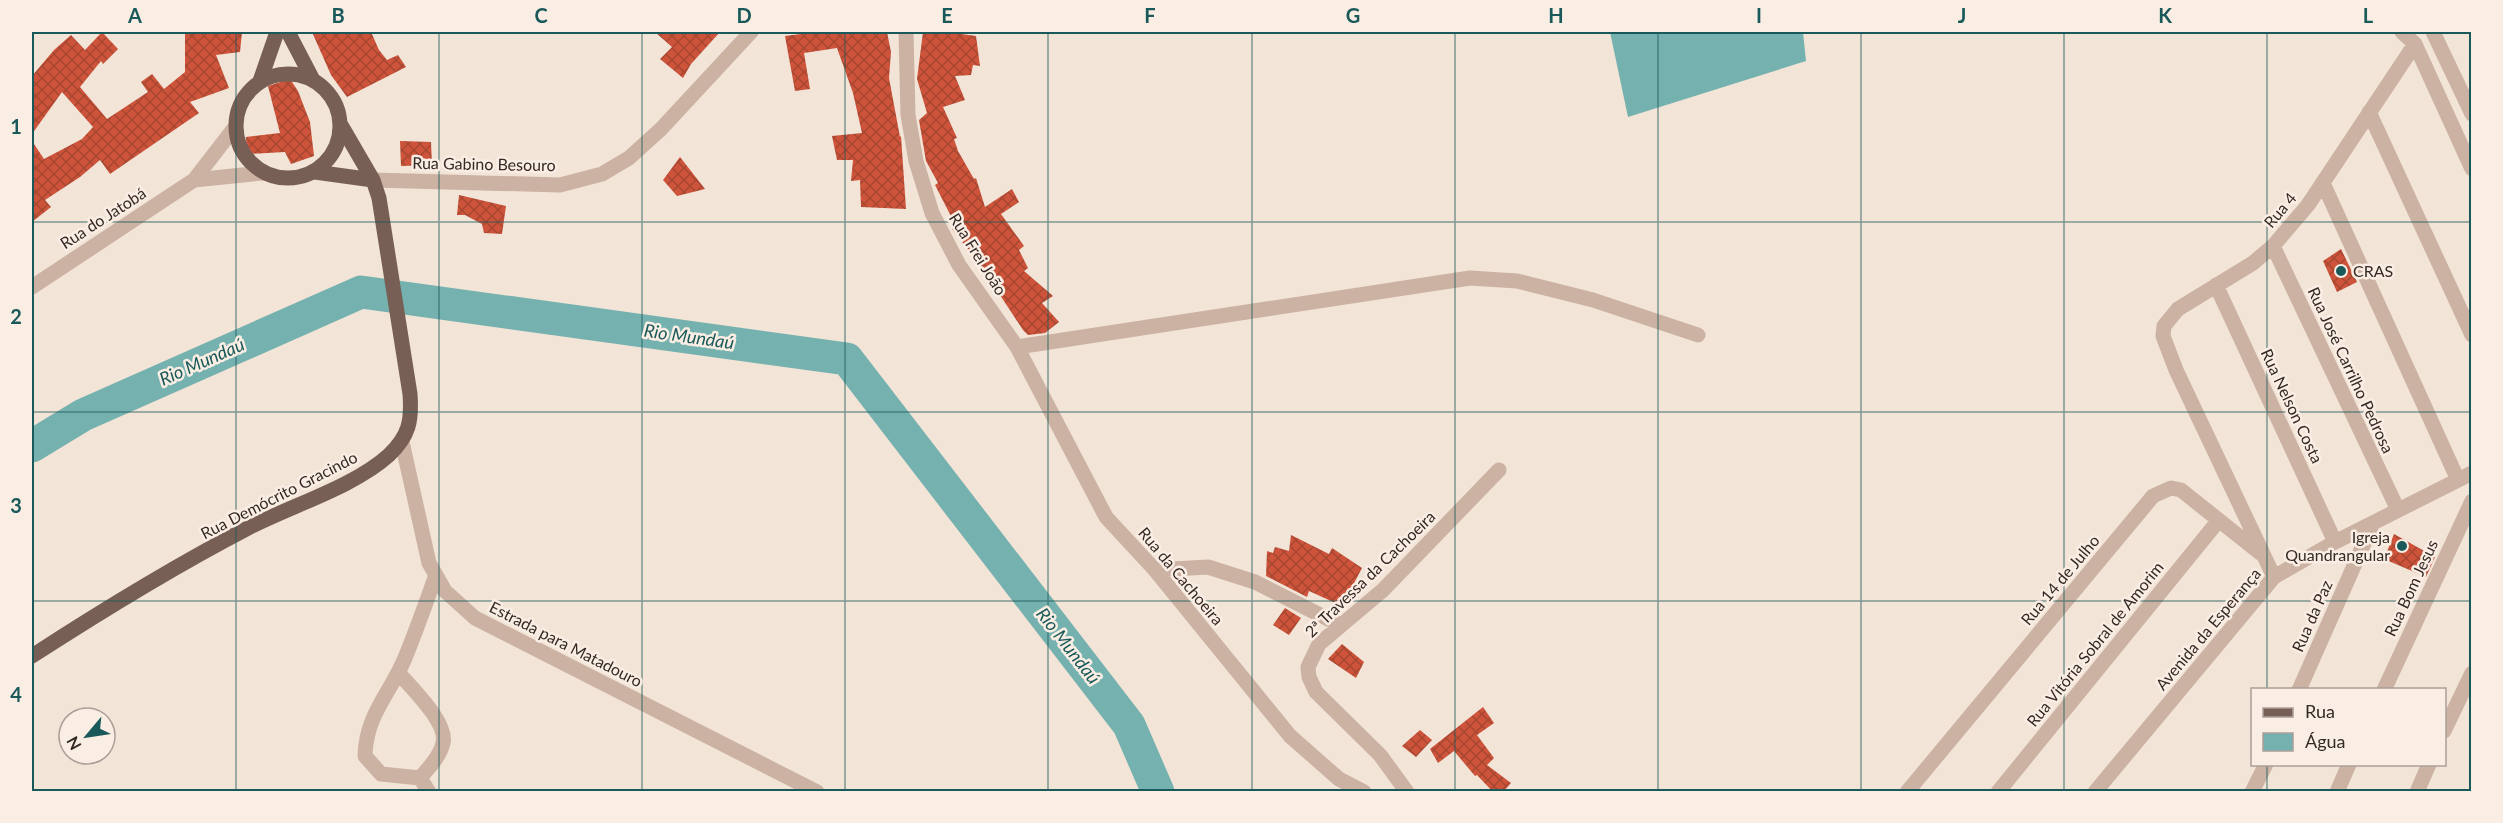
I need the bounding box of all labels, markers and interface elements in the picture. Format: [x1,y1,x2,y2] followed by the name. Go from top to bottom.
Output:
[127,3,142,27] text: A
[331,3,345,27] text: B
[534,3,548,27] text: C
[736,3,752,27] text: D
[941,3,953,27] text: E
[1144,3,1156,27] text: F
[1346,3,1360,27] text: G
[1548,3,1564,27] text: H
[1756,3,1762,27] text: I
[1958,3,1966,27] text: J
[2158,3,2172,27] text: K
[2363,3,2374,27] text: L
[10,114,22,138] text: 1
[412,153,556,174] street label: Rua Gabino Besouro
[56,183,149,252] street label: Rua do Jatobá
[2259,188,2300,231] street label: Rua 4
[946,209,1011,298] street label: Rua Frei João
[2353,261,2393,280] place label: CRAS
[2334,264,2348,278] marker: CRAS
[2305,284,2398,456] street label: Rua José Carrilho Pedrosa
[10,304,22,328] text: 2
[643,319,736,353] water label: Rio Mundaú
[156,333,248,390] water label: Rio Mundaú
[2258,346,2327,466] street label: Rua Nelson Costa
[197,447,360,542] street label: Rua Demócrito Gracindo
[10,493,22,517] text: 3
[1301,507,1439,641] street label: 2ª Travessa da Cachoeira
[1135,523,1228,628] street label: Rua da Cachoeira
[2285,527,2390,564] place label: Igreja Quandrangular
[2016,531,2103,629] street label: Rua 14 de Julho
[2380,536,2441,639] street label: Rua Bom Jesus
[2395,539,2409,553] marker: Igreja Quandrangular
[2022,558,2167,730] street label: Rua Vitória Sobral de Amorim
[2151,564,2264,693] street label: Avenida da Esperança
[2287,577,2336,654] street label: Rua da Paz
[487,597,646,690] street label: Estrada para Matadouro
[1032,603,1105,688] water label: Rio Mundaú
[10,682,22,706] text: 4
[2251,688,2446,766] legend
[2305,700,2335,722] text: Rua
[57,706,117,766] north arrow
[2305,730,2346,752] text: Água
[62,734,85,754] text: N

